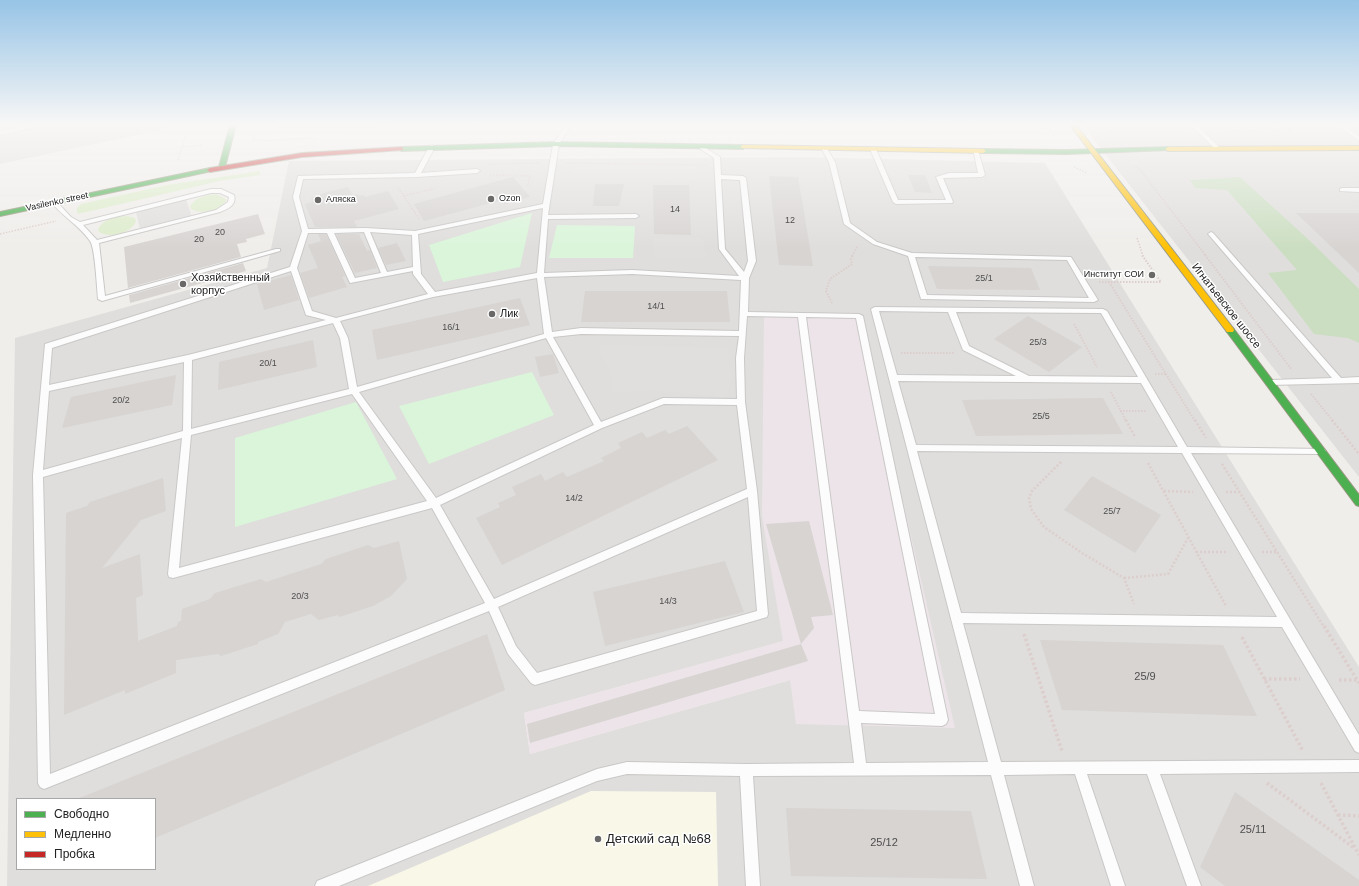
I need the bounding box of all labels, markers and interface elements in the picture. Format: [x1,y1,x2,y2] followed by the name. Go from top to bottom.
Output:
[25,190,89,214] street label: Vasilenko street
[486,194,496,204] marker: Ozon
[499,194,521,204] place label: Ozon
[313,195,323,205] marker: Аляска
[326,195,356,205] place label: Аляска
[670,205,680,215] house number: 14
[785,216,795,226] house number: 12
[215,228,225,238] house number: 20
[194,235,204,245] house number: 20
[1189,261,1263,351] street label: Игнатьевское шоссе
[1084,270,1144,280] place label: Институт СОИ
[1147,270,1157,280] marker: Институт СОИ
[191,271,270,297] place label: Хозяйственный корпус
[975,274,993,284] house number: 25/1
[178,279,188,289] marker: Хозяйственный корпус
[647,302,665,312] house number: 14/1
[500,307,518,321] place label: Лик
[487,309,497,319] marker: Лик
[442,323,460,333] house number: 16/1
[1029,338,1047,348] house number: 25/3
[259,359,277,369] house number: 20/1
[112,396,130,406] house number: 20/2
[1032,412,1050,422] house number: 25/5
[565,494,583,504] house number: 14/2
[1103,507,1121,517] house number: 25/7
[291,592,309,602] house number: 20/3
[659,597,677,607] house number: 14/3
[1134,670,1156,684] house number: 25/9
[16,798,156,870] legend
[54,807,109,821] text: Свободно
[1240,823,1266,837] house number: 25/11
[54,827,111,841] text: Медленно
[606,831,711,847] place label: Детский сад №68
[593,834,603,844] marker: Детский сад №68
[870,836,898,850] house number: 25/12
[54,847,95,861] text: Пробка

